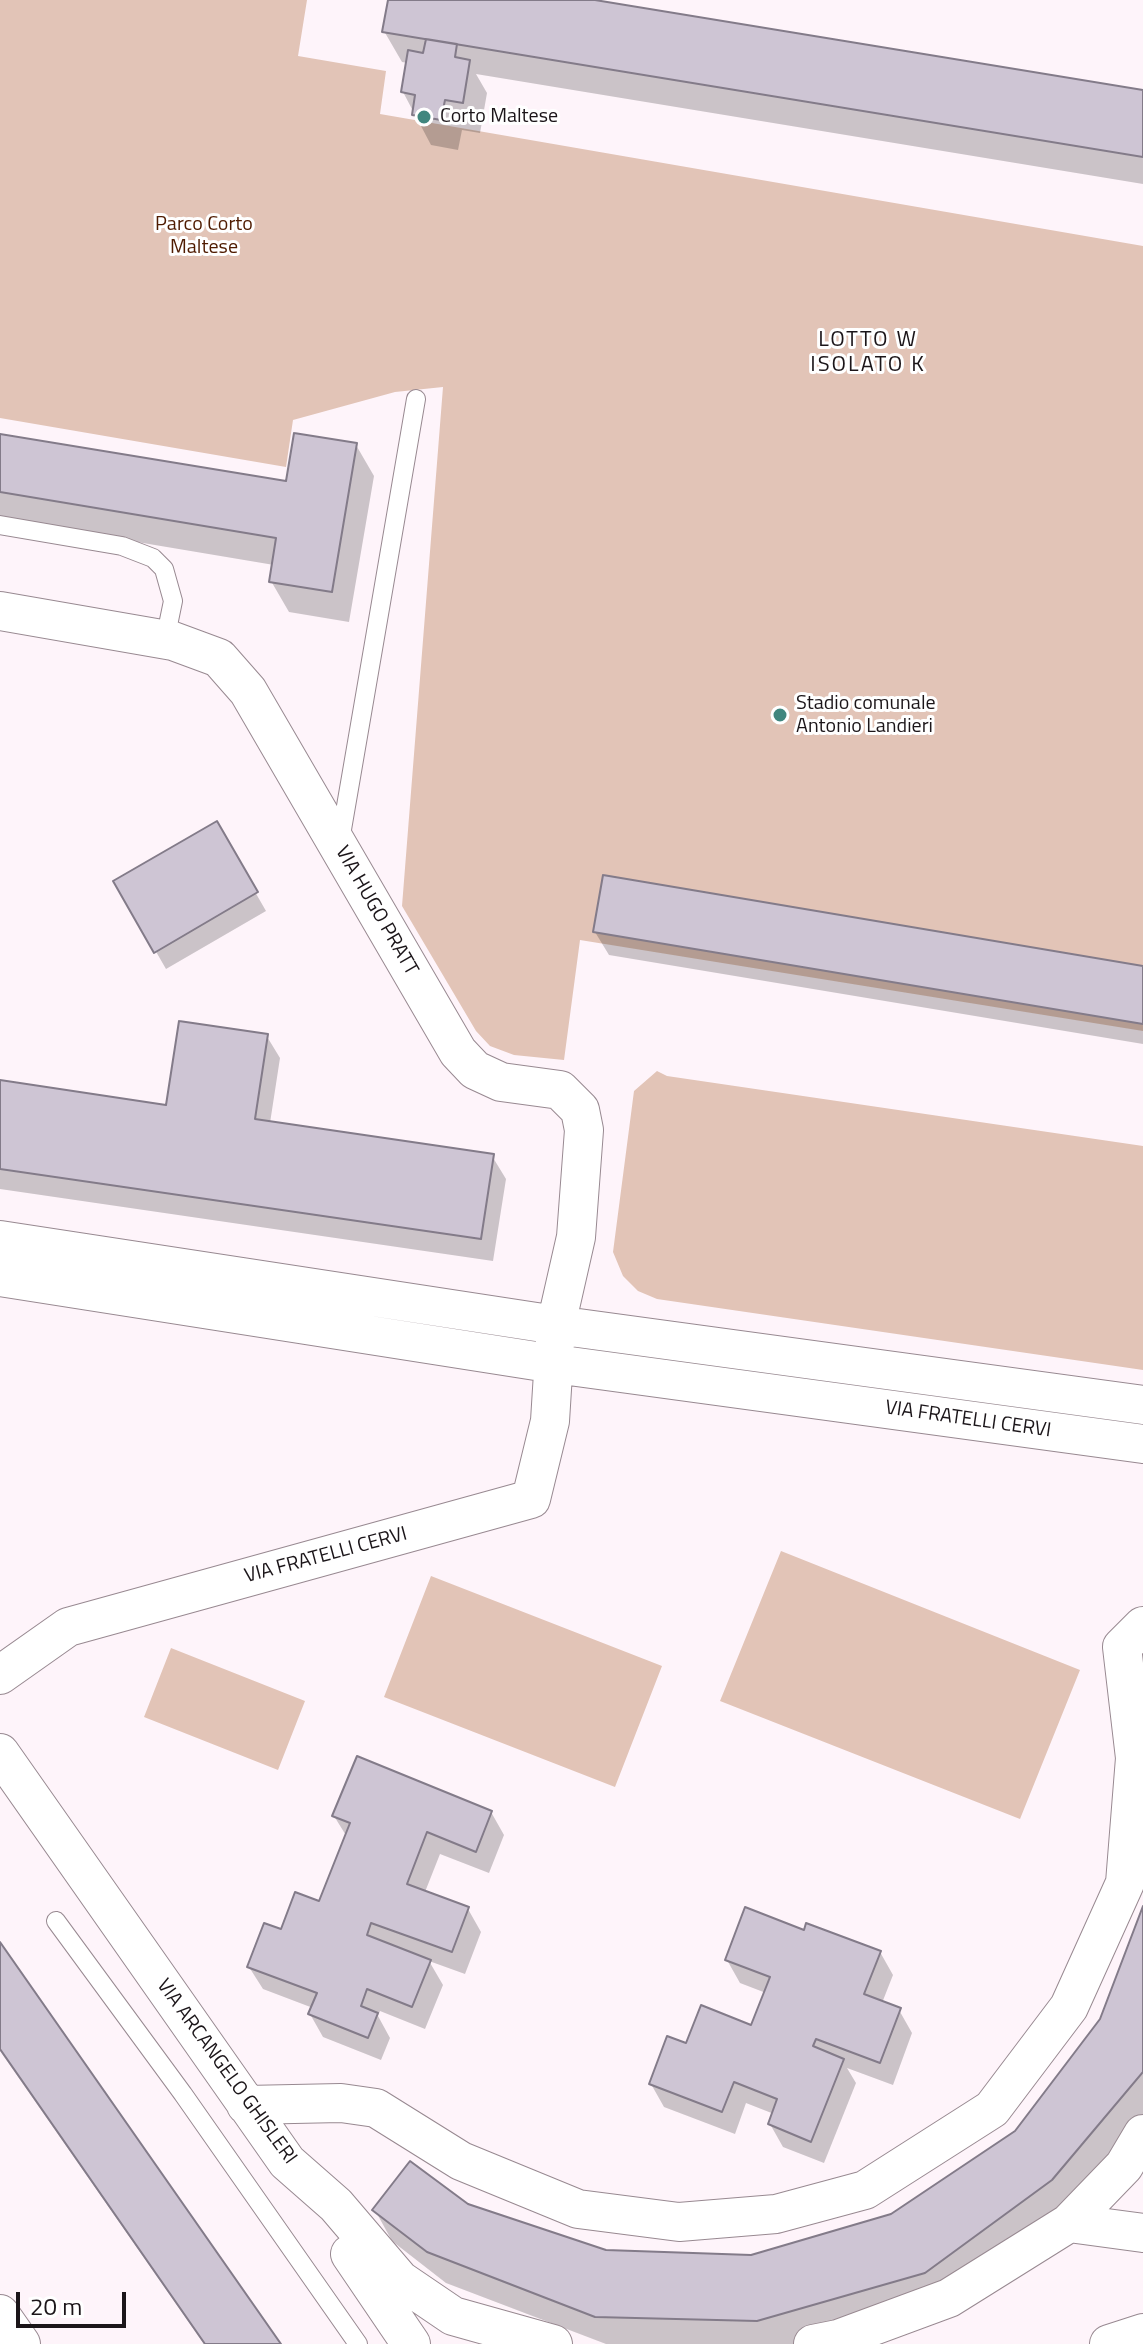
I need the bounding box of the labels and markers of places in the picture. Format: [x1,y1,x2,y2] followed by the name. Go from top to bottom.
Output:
[440,105,558,129] place label: Corto Maltese
[415,108,433,126] marker: Corto Maltese
[796,692,936,739] place label: Stadio comunale Antonio Landieri
[771,706,789,724] marker: Stadio comunale Antonio Landieri

